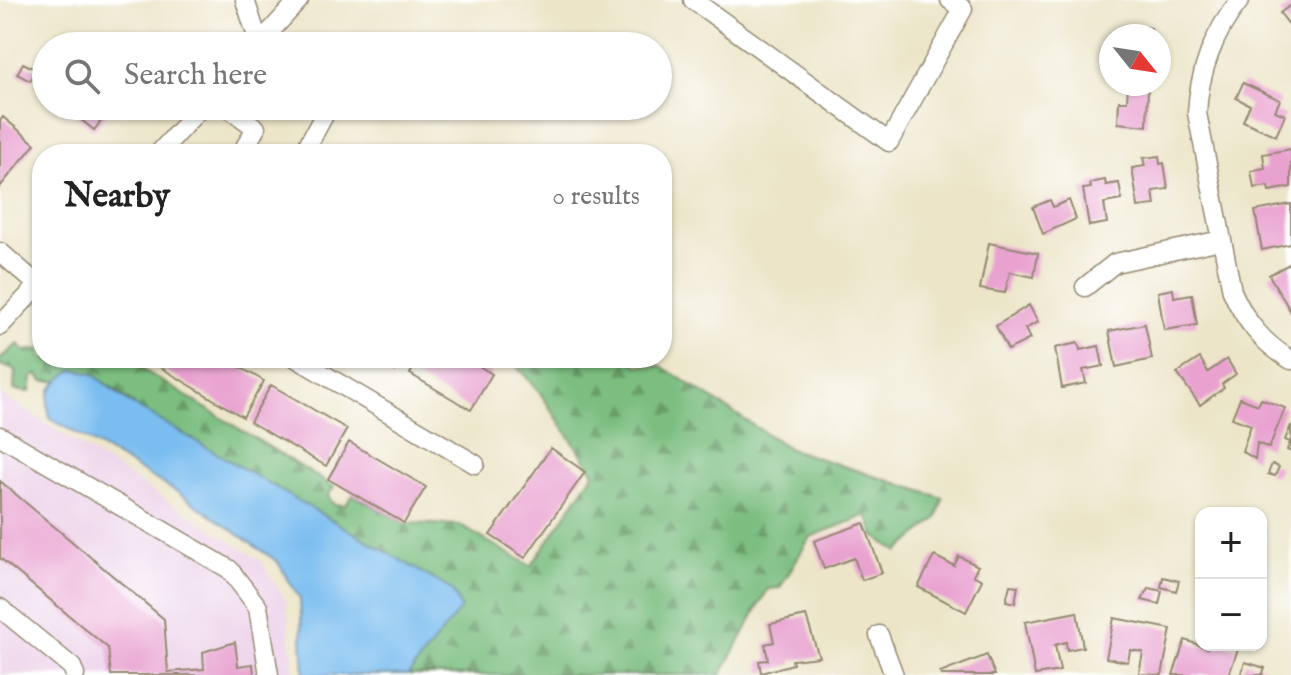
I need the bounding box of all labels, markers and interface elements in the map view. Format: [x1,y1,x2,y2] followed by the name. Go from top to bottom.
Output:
[1099,24,1171,96] north arrow
[32,32,672,120] search box
[60,54,104,98] icon: search
[124,57,267,95] text: Search here
[64,175,170,218] text: Nearby
[552,180,640,213] text: 0 results
[1195,507,1267,651] map controls
[1195,507,1267,579] button: +
[1195,579,1267,651] button: −

